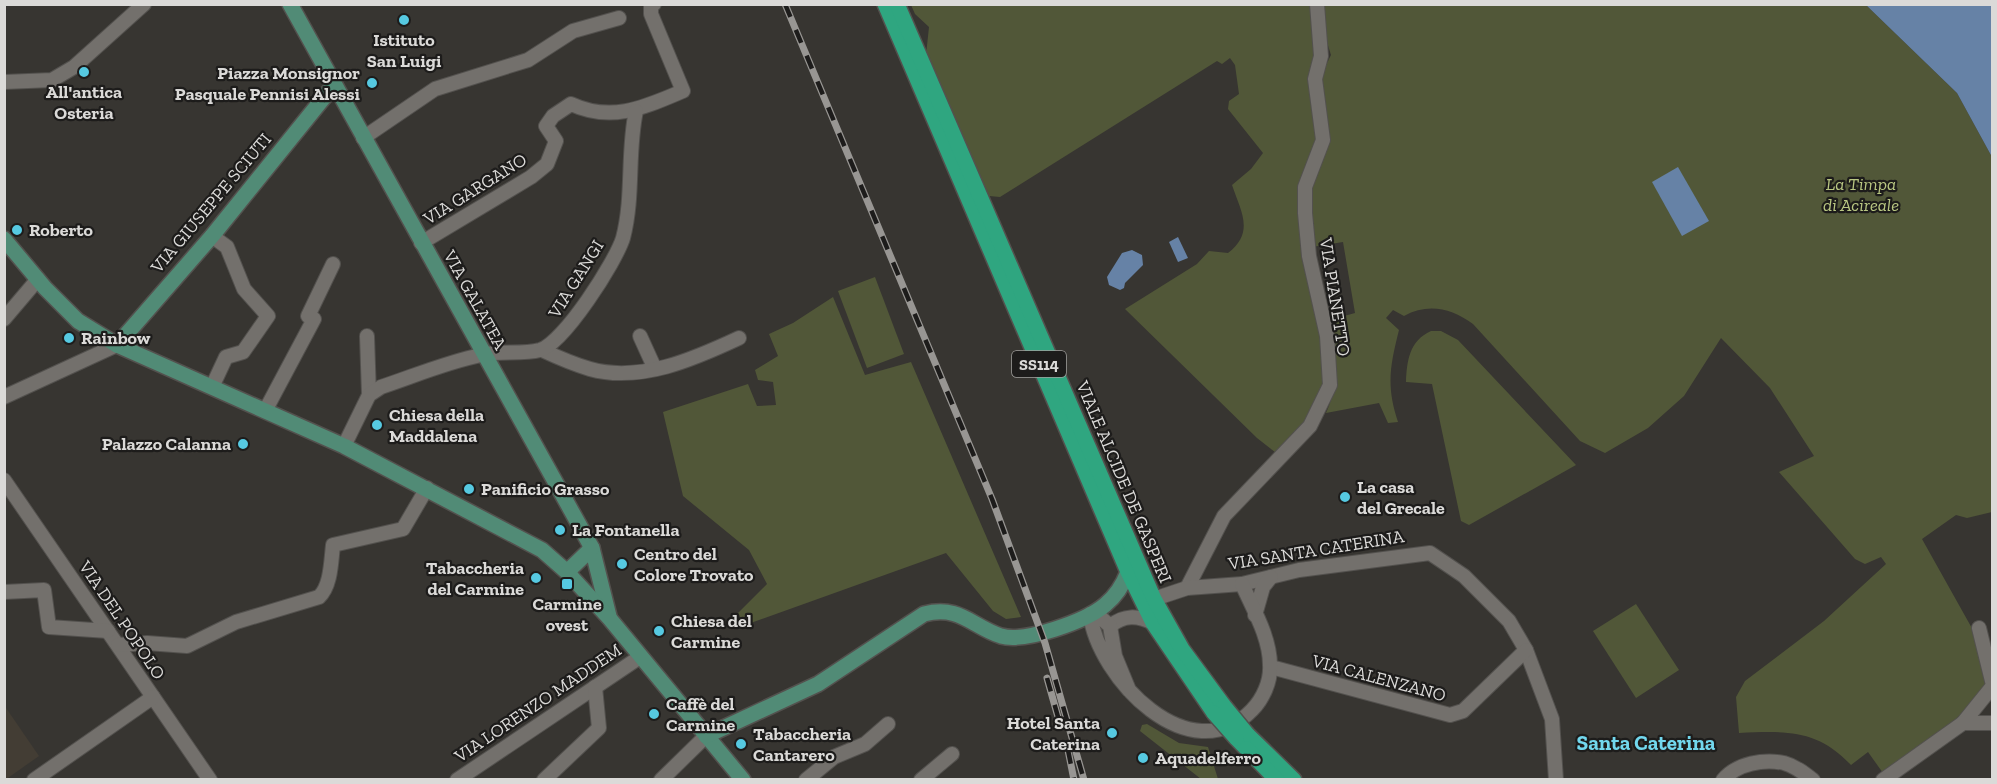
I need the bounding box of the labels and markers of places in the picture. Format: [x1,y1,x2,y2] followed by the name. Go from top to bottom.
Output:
[397,13,411,27] marker: Istituto San Luigi
[367,29,442,72] place label: Istituto San Luigi
[175,62,361,105] place label: Piazza Monsignor Pasquale Pennisi Alessi
[77,65,91,79] marker: All'antica Osteria
[365,76,379,90] marker: Piazza Monsignor Pasquale Pennisi Alessi
[46,81,122,124] place label: All'antica Osteria
[29,219,93,241] place label: Roberto
[10,223,24,237] marker: Roberto
[81,327,151,349] place label: Rainbow
[62,331,76,345] marker: Rainbow
[389,404,484,447] place label: Chiesa della Maddalena
[370,418,384,432] marker: Chiesa della Maddalena
[102,433,231,455] place label: Palazzo Calanna
[236,437,250,451] marker: Palazzo Calanna
[1357,476,1445,519] place label: La casa del Grecale
[481,478,610,500] place label: Panificio Grasso
[462,482,476,496] marker: Panificio Grasso
[1338,490,1352,504] marker: La casa del Grecale
[572,519,680,541] place label: La Fontanella
[553,523,567,537] marker: La Fontanella
[634,543,754,586] place label: Centro del Colore Trovato
[426,557,524,600] place label: Tabaccheria del Carmine
[615,557,629,571] marker: Centro del Colore Trovato
[529,571,543,585] marker: Tabaccheria del Carmine
[560,577,574,591] marker: Carmine ovest
[532,593,602,636] place label: Carmine ovest
[671,610,752,653] place label: Chiesa del Carmine
[652,624,666,638] marker: Chiesa del Carmine
[666,693,735,736] place label: Caffè del Carmine
[647,707,661,721] marker: Caffè del Carmine
[1007,712,1100,755] place label: Hotel Santa Caterina
[753,723,851,766] place label: Tabaccheria Cantarero
[1105,726,1119,740] marker: Hotel Santa Caterina
[734,737,748,751] marker: Tabaccheria Cantarero
[1155,747,1261,769] place label: Aquadelferro
[1136,751,1150,765] marker: Aquadelferro

